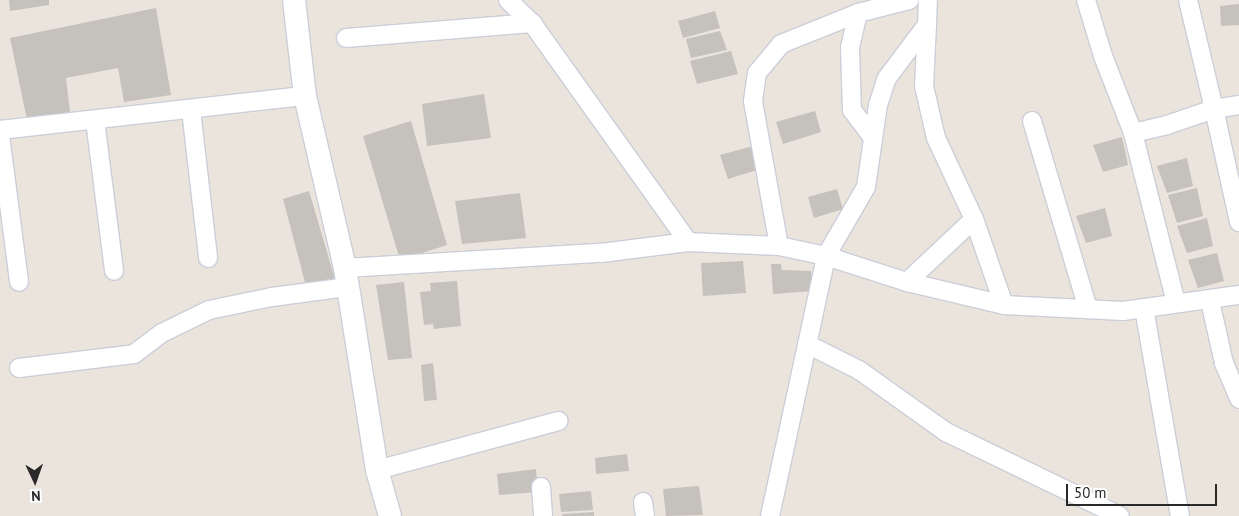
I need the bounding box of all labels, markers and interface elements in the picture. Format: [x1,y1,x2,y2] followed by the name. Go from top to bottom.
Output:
[10,456,60,506] north arrow
[1069,474,1220,506] scale bar
[1074,483,1107,502] text: 50 m
[31,487,41,505] text: N

